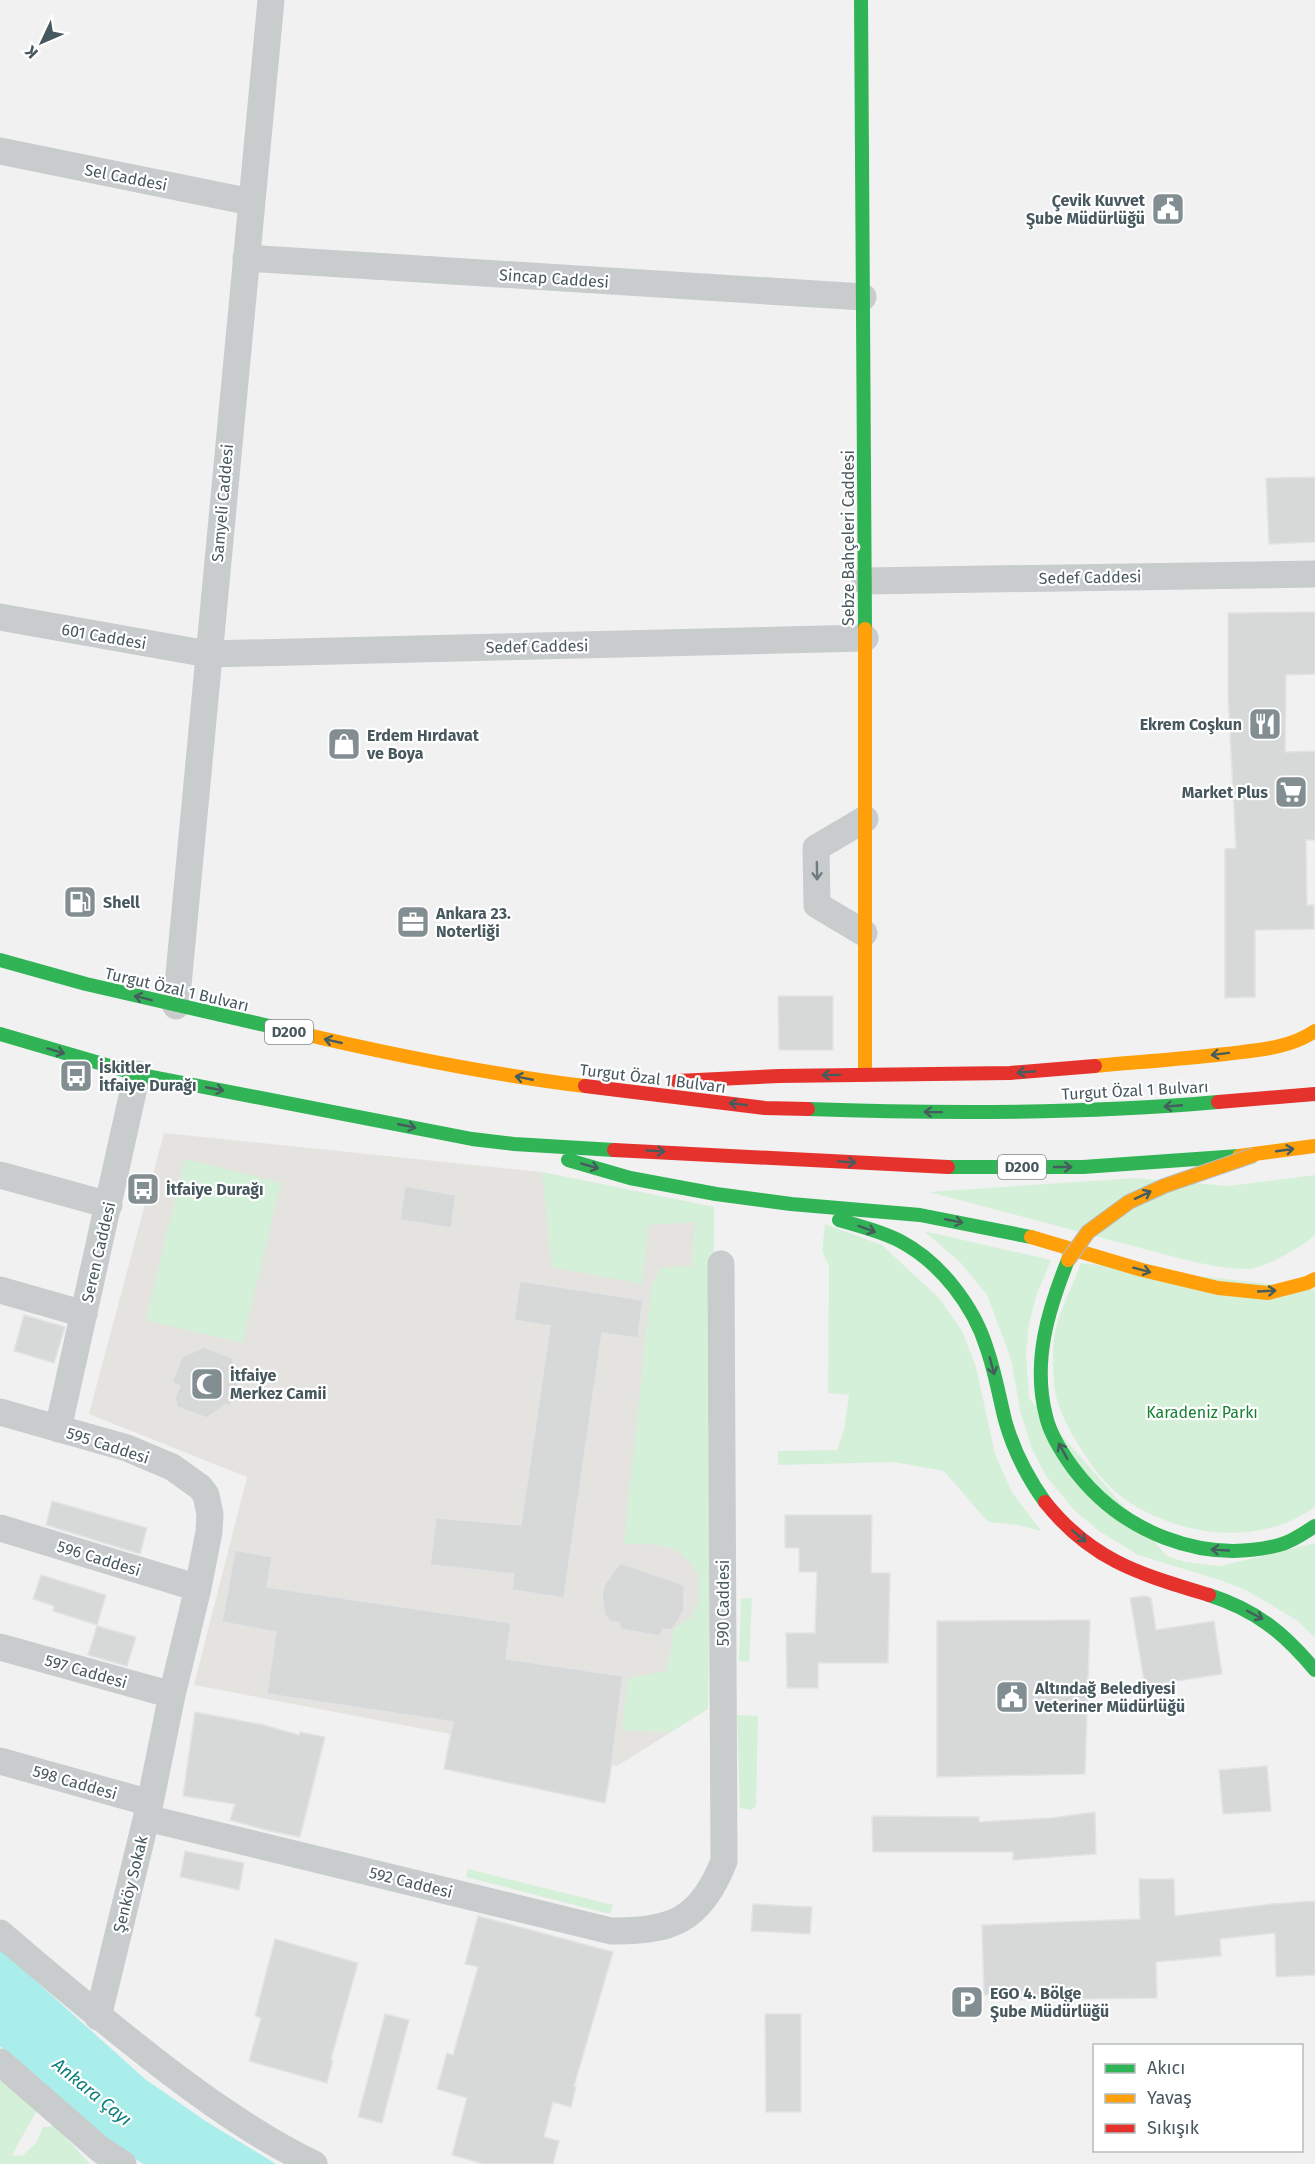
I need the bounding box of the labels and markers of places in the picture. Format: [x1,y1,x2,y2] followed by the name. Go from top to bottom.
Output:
[1026,191,1146,230] place label: Çevik Kuvvet Şube Müdürlüğü
[1150,191,1186,227] public building icon: Çevik Kuvvet Şube Müdürlüğü
[1247,706,1283,742] restaurant icon: Ekrem Coşkun
[1140,715,1242,735] place label: Ekrem Coşkun
[326,726,362,762] shop icon: Erdem Hırdavat ve Boya
[366,726,480,763] place label: Erdem Hırdavat ve Boya
[1273,774,1309,810] supermarket icon: Market Plus
[1182,783,1268,802] place label: Market Plus
[62,884,98,920] fuel station icon: Shell
[103,893,140,912] place label: Shell
[395,904,431,940] office icon: Ankara 23. Noterliği
[435,904,511,941] place label: Ankara 23. Noterliği
[58,1058,94,1094] bus stop icon: İskitler İtfaiye Durağı
[99,1058,197,1095] place label: İskitler İtfaiye Durağı
[125,1171,161,1207] bus stop icon: İtfaiye Durağı
[166,1180,264,1199] place label: İtfaiye Durağı
[189,1366,225,1402] mosque icon: İtfaiye Merkez Camii
[230,1366,327,1403] place label: İtfaiye Merkez Camii
[994,1679,1030,1715] public building icon: Altındağ Belediyesi Veteriner Müdürlüğü
[1034,1679,1185,1716] place label: Altındağ Belediyesi Veteriner Müdürlüğü
[949,1984,985,2020] parking icon: EGO 4. Bölge Şube Müdürlüğü
[990,1984,1109,2023] place label: EGO 4. Bölge Şube Müdürlüğü

